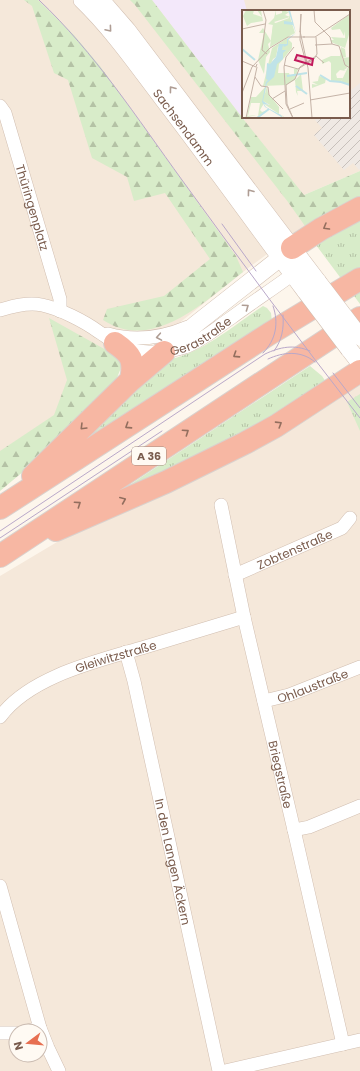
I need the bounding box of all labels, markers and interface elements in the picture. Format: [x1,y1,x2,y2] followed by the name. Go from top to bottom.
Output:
[242,10,350,118] inset map
[104,24,111,31] one-way arrow
[149,85,219,169] street label: Sachsendamm
[169,86,176,93] one-way arrow
[12,162,54,253] street label: Thüringenplatz
[248,190,255,197] one-way arrow
[323,222,330,229] one-way arrow
[242,304,249,312] one-way arrow
[168,312,234,359] street label: Gerastraße
[156,332,162,340] one-way arrow
[234,350,241,357] one-way arrow
[125,421,132,428] one-way arrow
[275,421,282,429] one-way arrow
[80,422,88,430] one-way arrow
[182,429,189,437] one-way arrow
[132,447,166,465] road number: A 36
[119,497,127,505] one-way arrow
[74,501,81,509] one-way arrow
[254,525,335,573] street label: Zobtenstraße
[72,636,158,676] street label: Gleiwitzstraße
[275,664,350,706] street label: Ohlaustraße
[265,739,297,810] street label: Briegstraße
[151,797,195,927] street label: In den Langen Äckern
[8,1023,48,1063] north arrow
[10,1040,27,1052] text: N

